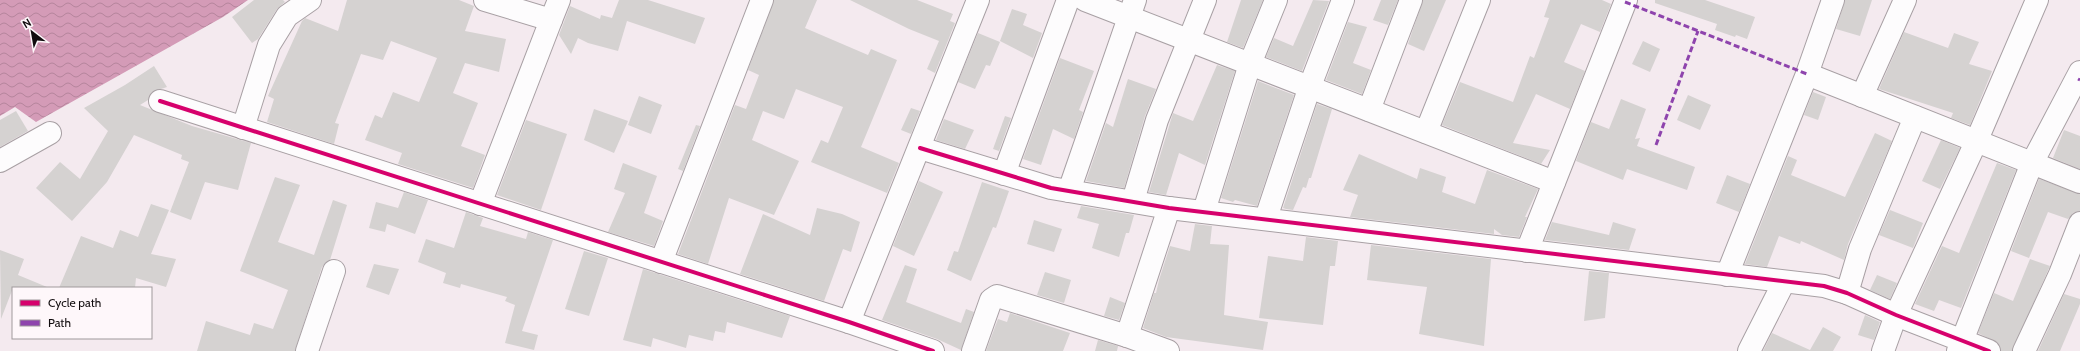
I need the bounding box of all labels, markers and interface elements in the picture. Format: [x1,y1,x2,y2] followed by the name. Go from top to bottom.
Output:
[12,12,52,52] north arrow
[20,15,34,31] text: N
[12,287,152,339] legend
[48,295,101,310] text: Cycle path
[48,315,71,330] text: Path

